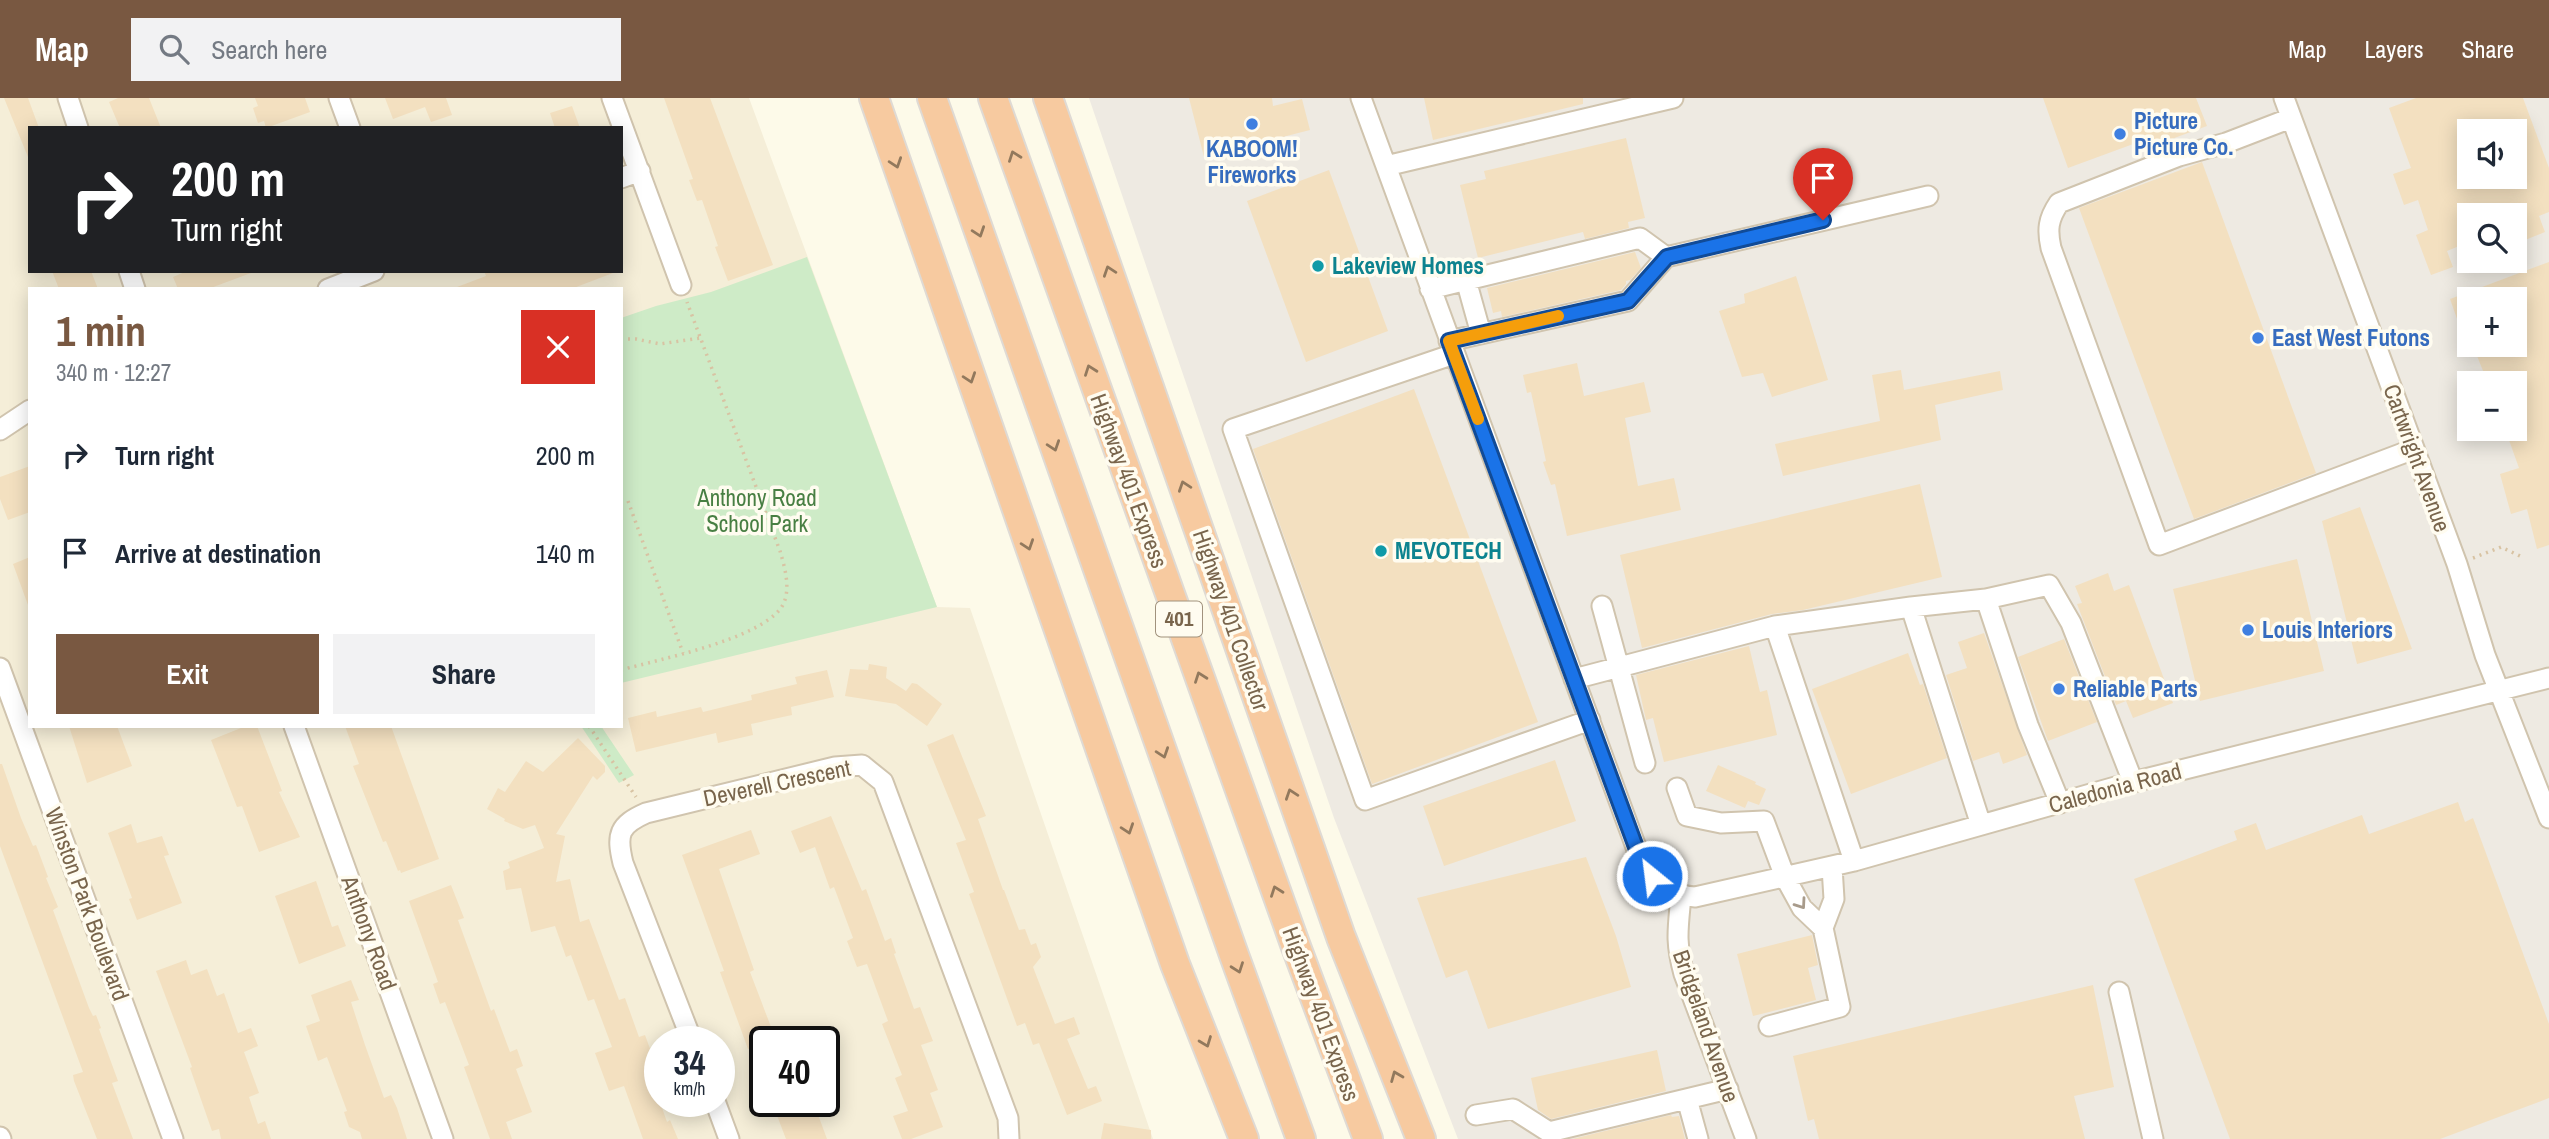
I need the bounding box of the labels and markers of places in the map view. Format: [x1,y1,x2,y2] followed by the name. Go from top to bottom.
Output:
[2134,105,2234,162] place label: Picture Picture Co.
[1244,116,1260,132] marker: KABOOM! Fireworks
[2112,126,2128,142] marker: Picture Picture Co.
[1206,133,1298,190] place label: KABOOM! Fireworks
[1793,148,1853,220] pin
[1332,250,1484,281] place label: Lakeview Homes
[1310,258,1326,274] marker: Lakeview Homes
[2272,322,2430,353] place label: East West Futons
[2250,330,2266,346] marker: East West Futons
[1395,535,1502,566] place label: MEVOTECH
[1373,543,1389,559] marker: MEVOTECH
[2262,614,2393,645] place label: Louis Interiors
[2240,622,2256,638] marker: Louis Interiors
[2073,673,2198,704] place label: Reliable Parts
[2051,681,2067,697] marker: Reliable Parts

